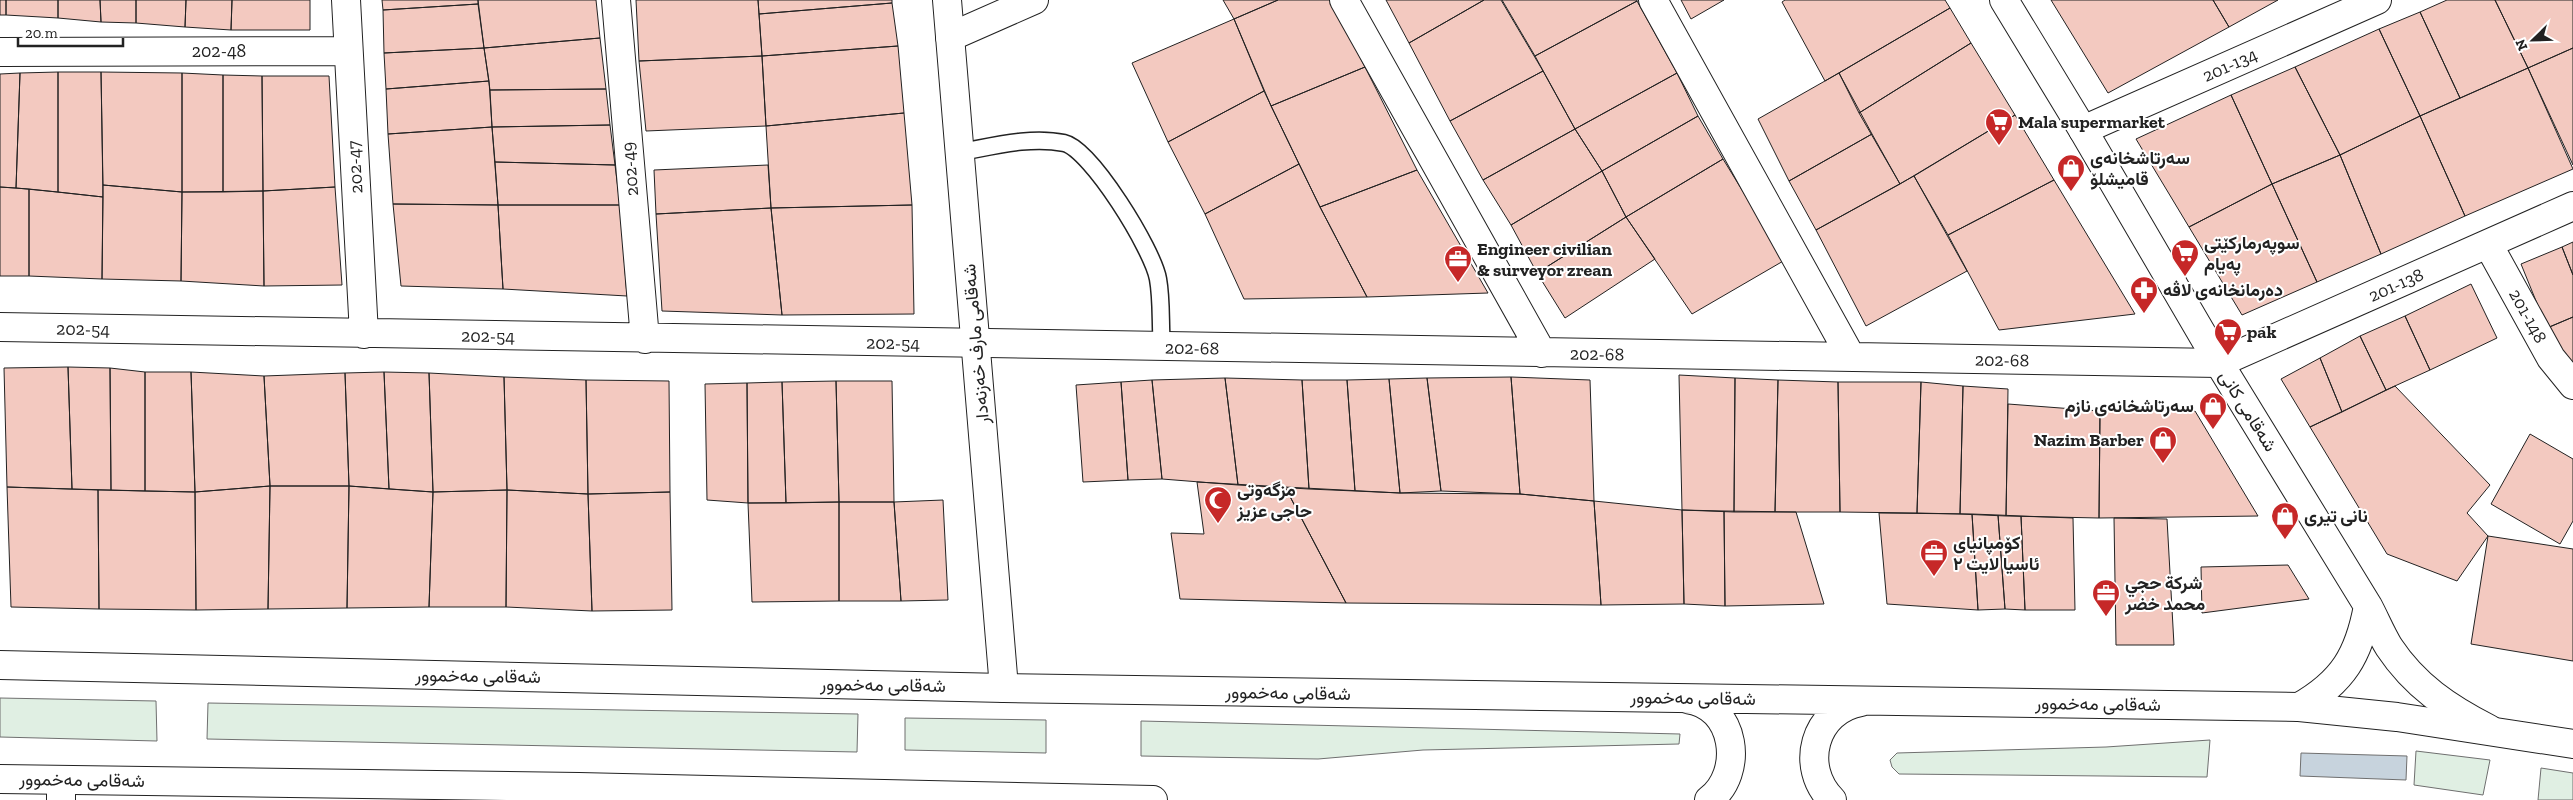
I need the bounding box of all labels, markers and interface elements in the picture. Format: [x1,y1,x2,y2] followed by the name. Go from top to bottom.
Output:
[18,15,122,47] scale bar
[2508,15,2558,65] north arrow
[25,24,58,42] text: 20 m
[2511,36,2531,53] text: N
[192,40,246,62] street label: 202-48
[2199,43,2261,87] street label: 201-134
[1984,107,2014,146] supermarket icon: Mala supermarket
[2018,111,2166,133] place label: Mala supermarket
[343,139,367,194] street label: 202-47
[617,141,643,197] street label: 202-49
[2090,147,2190,190] place label: سەرتاشخانەی قامیشلۆ
[2056,153,2086,192] shop icon: سەرتاشخانەی قامیشلۆ
[2204,232,2300,276] place label: سوپەرماركێتی پەیام
[1477,238,1612,281] place label: Engineer civilian & surveyor zrean
[2170,238,2200,277] supermarket icon: سوپەرماركێتی پەیام
[1443,244,1473,283] office icon: Engineer civilian & surveyor zrean
[958,263,994,426] street label: شەقامی مارف خەزنەدار
[2365,263,2427,307] street label: 201-138
[2129,275,2159,314] pharmacy icon: دەرمانخانەی لاڤە
[2163,279,2283,301] place label: دەرمانخانەی لاڤە
[2504,285,2552,347] street label: 201-148
[2213,317,2243,356] supermarket icon: pak
[56,318,110,340] street label: 202-54
[2247,321,2276,343] place label: pak
[461,325,515,347] street label: 202-54
[866,332,920,354] street label: 202-54
[1165,337,1219,359] street label: 202-68
[1570,343,1624,365] street label: 202-68
[1975,349,2029,371] street label: 202-68
[2214,366,2282,456] street label: شەقامی کانی
[2198,391,2228,430] shop icon: سەرتاشخانەی نازم
[2064,395,2194,418] place label: سەرتاشخانەی نازم
[2148,425,2178,464] shop icon: Nazim Barber
[2034,429,2144,451] place label: Nazim Barber
[1236,479,1312,522] place label: مزگەوتی حاجی عزیز
[1203,485,1233,524] mosque icon: مزگەوتی حاجی عزیز
[2270,501,2300,540] shop icon: نانی تیری
[2304,505,2368,527] place label: نانی تیری
[1953,532,2039,575] place label: کۆمپانیای ئاسیا لایت ٢
[1919,538,1949,577] office icon: کۆمپانیای ئاسیا لایت ٢
[2124,572,2206,615] place label: شركة حجي محمد خضر
[2091,578,2121,617] office icon: شركة حجي محمد خضر
[414,664,541,688] street label: شەقامی مەخموور
[819,673,946,697] street label: شەقامی مەخموور
[1224,681,1351,705] street label: شەقامی مەخموور
[1629,686,1756,710] street label: شەقامی مەخموور
[2034,692,2161,716] street label: شەقامی مەخموور
[18,768,145,792] street label: شەقامی مەخموور

